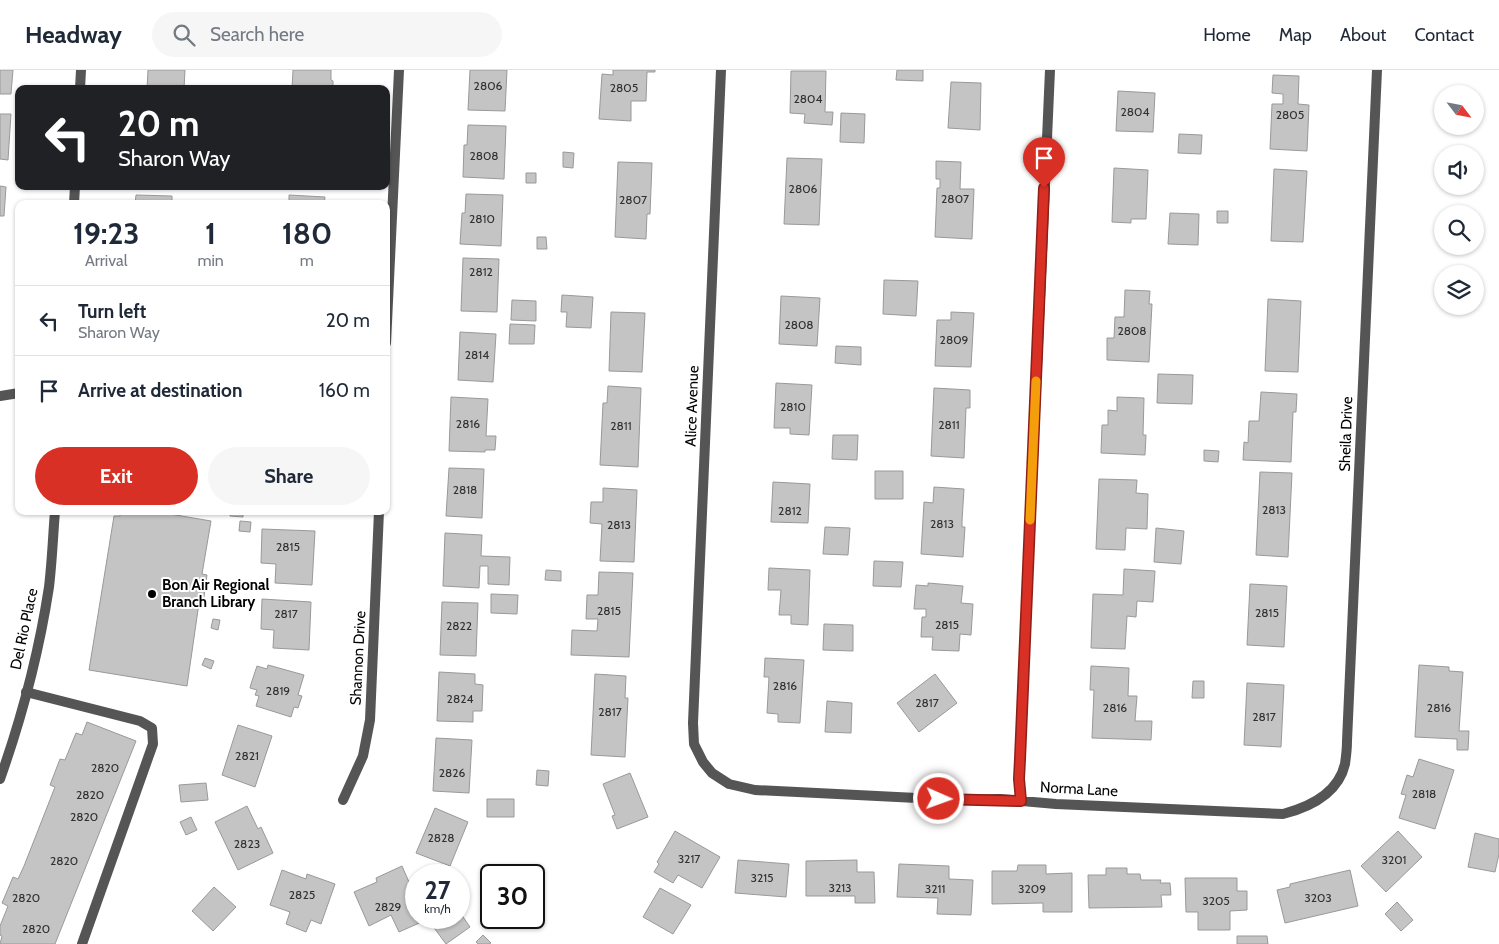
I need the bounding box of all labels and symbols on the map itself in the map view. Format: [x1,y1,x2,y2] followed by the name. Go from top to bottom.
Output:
[474,78,503,93] house number: 2806
[610,80,638,95] house number: 2805
[1434,85,1484,135] north arrow
[794,91,822,106] house number: 2804
[1121,104,1149,119] house number: 2804
[1276,107,1304,122] house number: 2805
[1023,137,1065,188] pin
[469,148,499,163] house number: 2808
[789,181,818,196] house number: 2806
[941,191,969,206] house number: 2807
[619,192,647,207] house number: 2807
[469,211,495,226] house number: 2810
[469,264,493,279] house number: 2812
[784,317,814,332] house number: 2808
[1117,323,1147,338] house number: 2808
[940,332,969,347] house number: 2809
[465,347,489,362] house number: 2814
[682,365,702,447] street label: Alice Avenue
[1336,396,1356,472] street label: Sheila Drive
[780,399,806,414] house number: 2810
[456,416,480,431] house number: 2816
[938,417,960,432] house number: 2811
[610,418,632,433] house number: 2811
[453,482,477,497] house number: 2818
[1262,502,1286,517] house number: 2813
[778,503,802,518] house number: 2812
[930,516,954,531] house number: 2813
[607,517,631,532] house number: 2813
[276,539,300,554] house number: 2815
[162,576,269,611] place label: Bon Air Regional Branch Library
[7,586,41,671] street label: Del Rio Place
[146,588,158,600] marker: Bon Air Regional Branch Library
[597,603,621,618] house number: 2815
[1255,605,1279,620] house number: 2815
[274,606,298,621] house number: 2817
[347,610,369,706] street label: Shannon Drive
[935,617,959,632] house number: 2815
[446,618,472,633] house number: 2822
[773,678,797,693] house number: 2816
[266,683,290,698] house number: 2819
[447,691,473,706] house number: 2824
[915,695,939,710] house number: 2817
[1103,700,1127,715] house number: 2816
[1427,700,1451,715] house number: 2816
[598,704,622,719] house number: 2817
[1252,709,1276,724] house number: 2817
[235,748,259,763] house number: 2821
[91,760,119,775] house number: 2820
[439,765,466,780] house number: 2826
[912,772,964,824] position arrow
[1040,778,1119,800] street label: Norma Lane
[1412,786,1436,801] house number: 2818
[76,787,104,802] house number: 2820
[70,809,98,824] house number: 2820
[427,830,455,845] house number: 2828
[234,836,260,851] house number: 2823
[678,851,700,866] house number: 3217
[1381,852,1407,867] house number: 3201
[50,853,78,868] house number: 2820
[480,864,545,929] speed limit sign: 30
[750,870,774,885] house number: 3215
[828,880,852,895] house number: 3213
[925,881,945,896] house number: 3211
[1018,881,1046,896] house number: 3209
[289,887,315,902] house number: 2825
[12,890,40,905] house number: 2820
[1304,890,1332,905] house number: 3203
[1202,893,1230,908] house number: 3205
[375,899,402,914] house number: 2829
[22,921,50,936] house number: 2820

